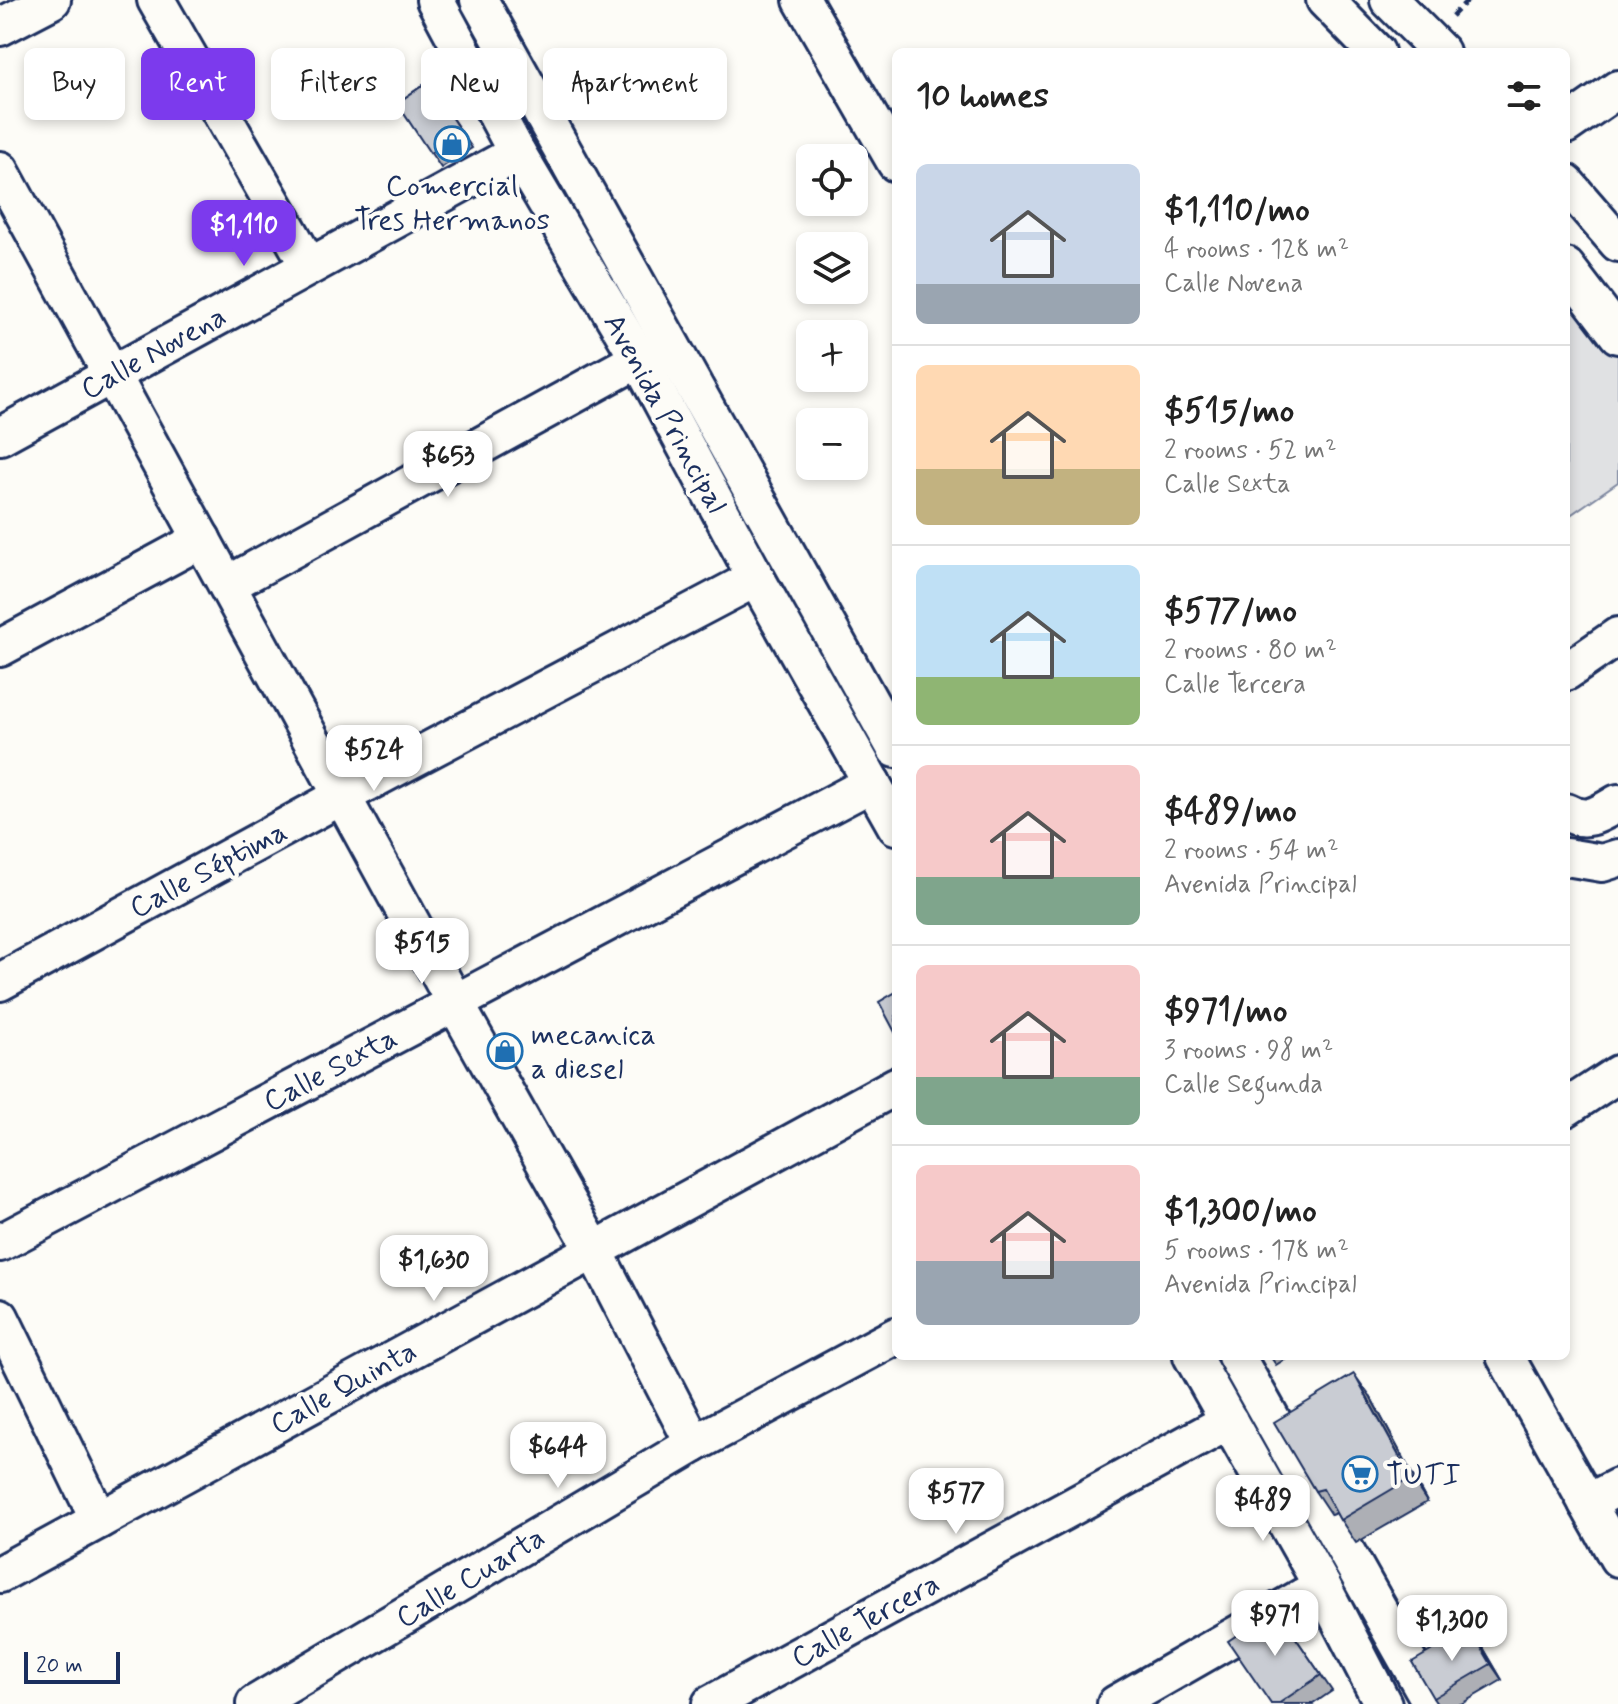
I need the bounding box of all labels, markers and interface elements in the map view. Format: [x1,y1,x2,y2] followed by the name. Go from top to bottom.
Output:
[24,48,125,120] chip: Buy
[141,48,255,120] chip: Rent
[271,48,405,120] chip: Filters
[421,48,527,120] chip: New
[543,48,727,120] chip: Apartment
[916,74,1049,119] text: 10 homes
[1502,74,1546,118] icon: filters
[433,125,471,163] shop icon: Comercial Tres Hermanos
[796,144,868,480] map controls
[796,144,868,216] button: locate
[354,167,550,240] place label: Comercial Tres Hermanos
[1164,188,1310,233] text: $1,110/mo
[980,196,1076,292] icon: home
[179,200,309,268] pin: $1,110
[210,209,278,243] text: $1,110
[796,232,868,304] button: layers
[1164,233,1349,267] text: 4 rooms · 128 m²
[1164,267,1303,301] text: Calle Novena
[74,297,233,409] street label: Calle Novena
[594,307,736,520] street label: Avenida Principal
[796,320,868,392] button: +
[1164,389,1294,434] text: $515/mo
[980,397,1076,493] icon: home
[796,408,868,480] button: −
[401,431,495,499] pin: $653
[1164,434,1336,468] text: 2 rooms · 52 m²
[421,440,475,474] text: $653
[1164,468,1291,502] text: Calle Sexta
[1164,589,1297,634] text: $577/mo
[980,597,1076,693] icon: home
[1164,634,1337,668] text: 2 rooms · 80 m²
[1164,668,1306,702] text: Calle Tercera
[327,725,421,793] pin: $524
[344,734,404,768] text: $524
[1164,789,1297,834] text: $489/mo
[980,797,1076,893] icon: home
[123,812,294,928] street label: Calle Séptima
[1164,834,1339,868] text: 2 rooms · 54 m²
[1164,868,1357,902] text: Avenida Principal
[375,918,469,986] pin: $515
[394,927,450,961] text: $515
[1164,989,1287,1034] text: $971/mo
[980,997,1076,1093] icon: home
[531,1016,656,1089] place label: mecanica a diesel
[257,1019,404,1122] street label: Calle Sexta
[486,1032,524,1070] shop icon: mecanica a diesel
[1164,1034,1333,1068] text: 3 rooms · 98 m²
[1164,1068,1323,1102] text: Calle Segunda
[1164,1189,1317,1234] text: $1,300/mo
[980,1197,1076,1293] icon: home
[1164,1234,1349,1268] text: 5 rooms · 178 m²
[369,1235,499,1303] pin: $1,630
[398,1244,470,1278] text: $1,630
[1164,1268,1357,1302] text: Avenida Principal
[264,1332,424,1445] street label: Calle Quinta
[511,1422,605,1490] pin: $644
[528,1431,588,1465] text: $644
[1341,1455,1379,1493] supermarket icon: TUTI
[1386,1456,1461,1495] place label: TUTI
[909,1468,1003,1536] pin: $577
[1216,1475,1310,1543] pin: $489
[927,1477,985,1511] text: $577
[1234,1484,1292,1518] text: $489
[389,1519,552,1638] street label: Calle Cuarta
[785,1565,947,1678] street label: Calle Tercera
[1228,1590,1322,1658] pin: $971
[1387,1595,1517,1663] pin: $1,300
[1249,1599,1301,1633] text: $971
[1415,1604,1489,1638] text: $1,300
[24,1648,120,1684] scale bar
[36,1652,83,1680] text: 20 m

